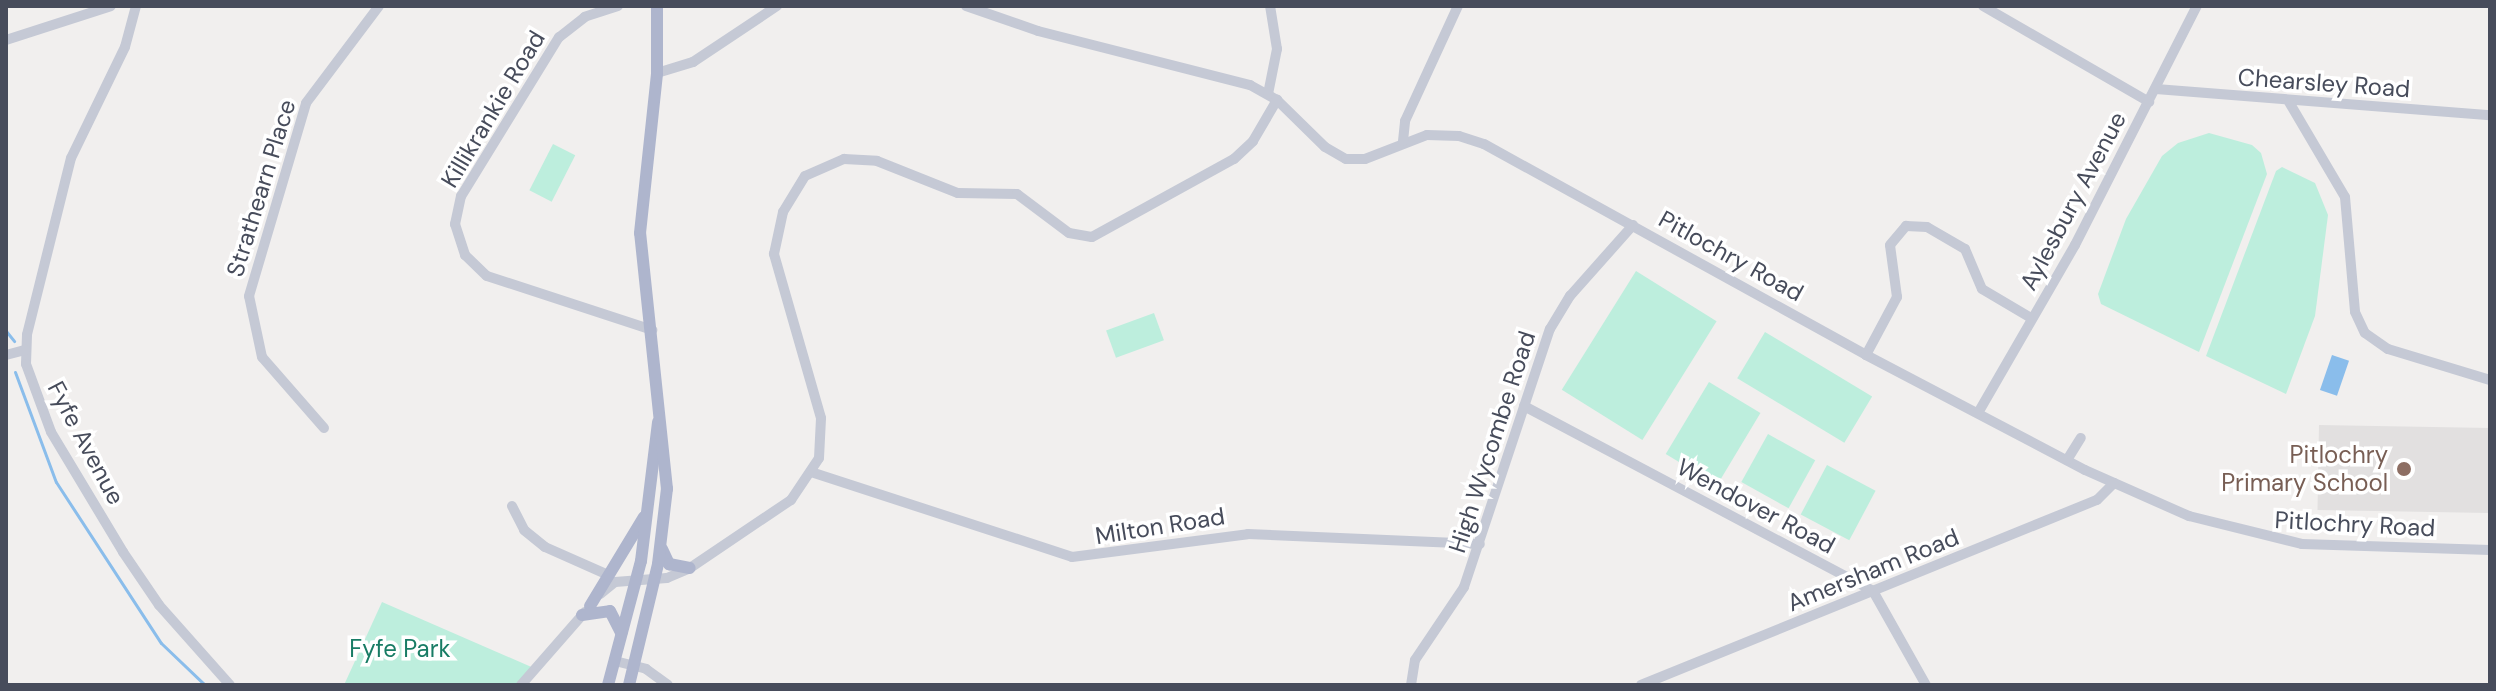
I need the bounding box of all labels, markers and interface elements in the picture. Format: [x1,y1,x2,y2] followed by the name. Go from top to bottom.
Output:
[435,25,551,193] street label: Killikrankie Road
[2237,63,2411,103] street label: Chearsley Road
[220,96,302,280] street label: Strathearn Place
[2014,107,2132,295] street label: Aylesbury Avenue
[1654,204,1808,308] street label: Pitlochry Road
[1443,328,1541,556] street label: High Wycombe Road
[41,376,131,510] street label: Fyfe Avenue
[2221,441,2388,497] place label: Pitlochry Primary School
[1672,452,1840,560] street label: Wendover Road
[2395,460,2413,478] marker: Pitlochry Primary School
[1093,502,1227,550] street label: Milton Road
[2274,505,2436,543] street label: Pitlochry Road
[1783,522,1963,618] street label: Amersham Road
[349,635,451,663] park label: Fyfe Park

